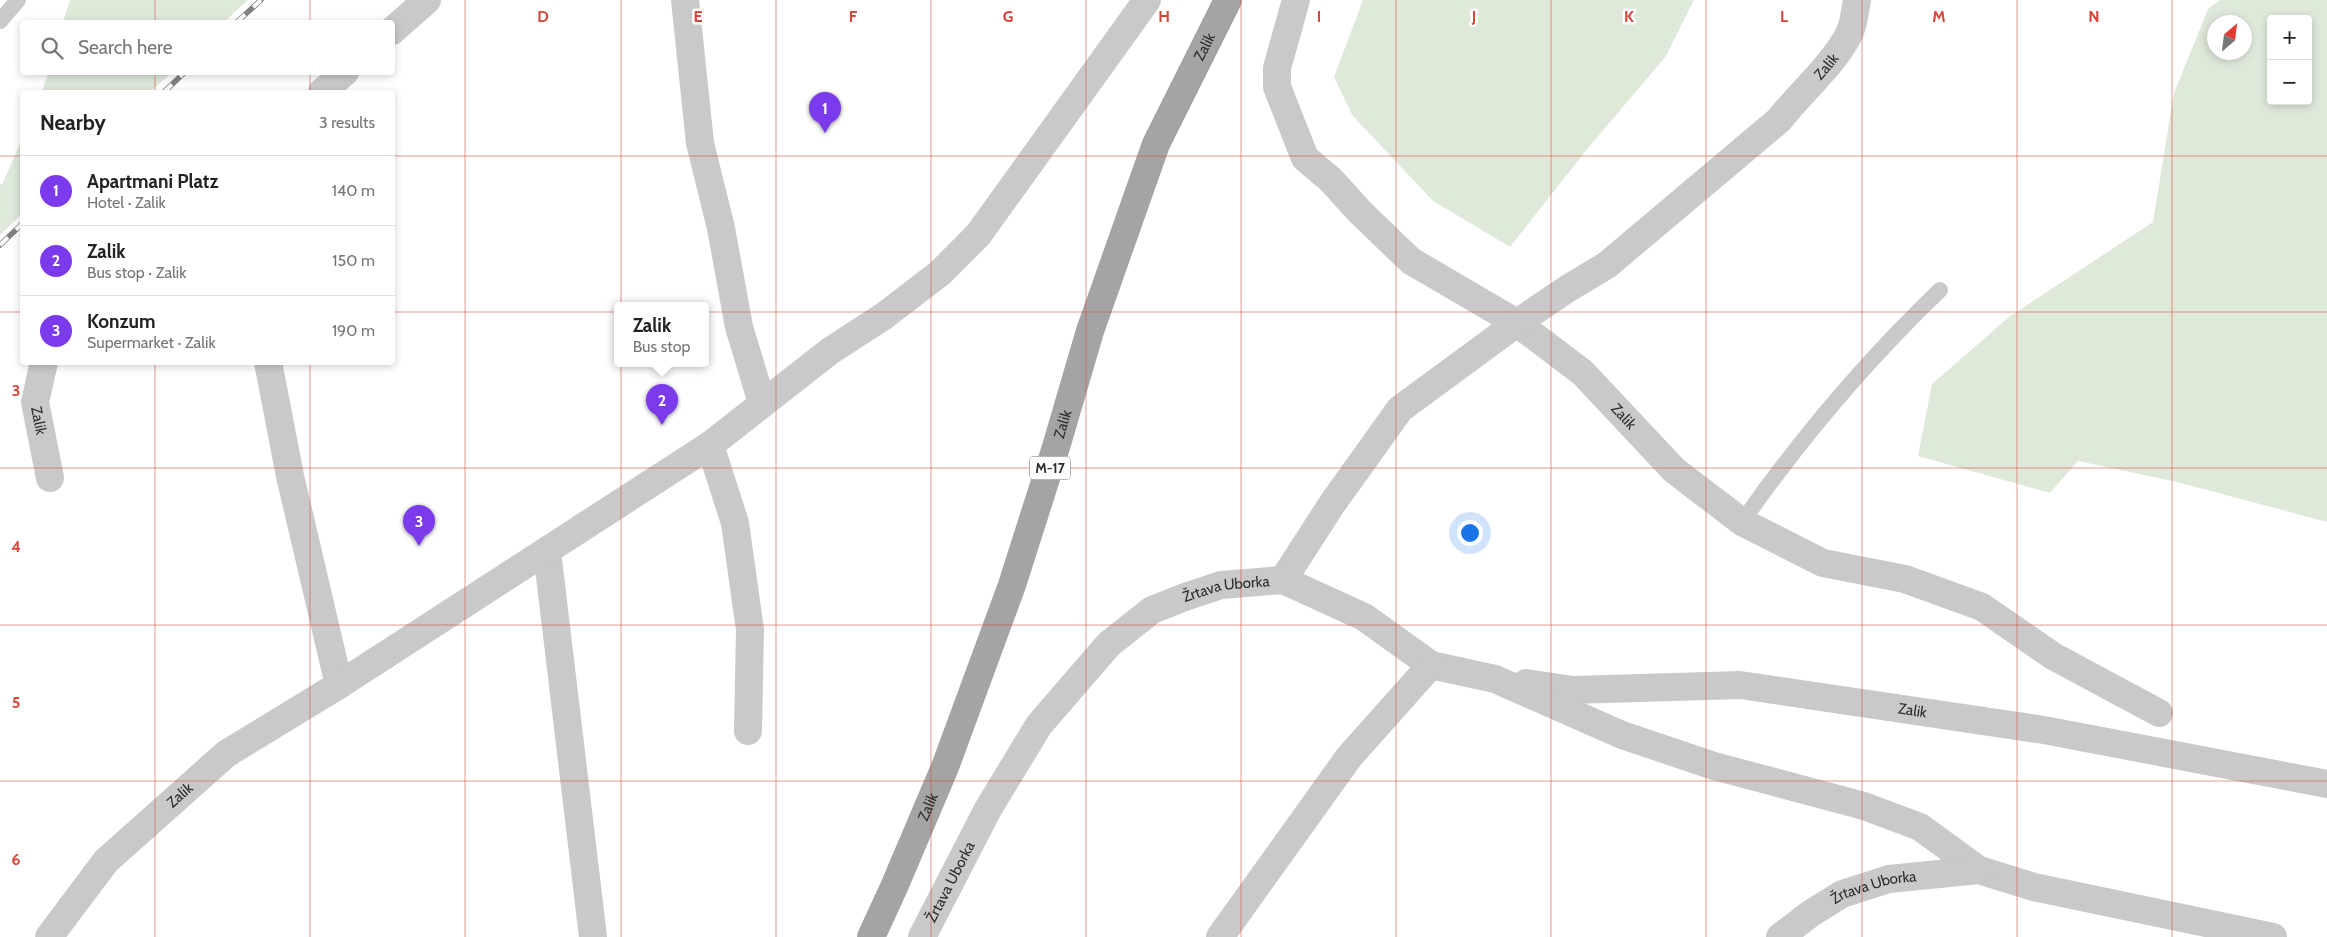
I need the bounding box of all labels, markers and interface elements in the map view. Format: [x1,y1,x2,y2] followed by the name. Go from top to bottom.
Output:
[537,7,549,26] text: D
[693,7,703,26] text: E
[849,7,858,26] text: F
[1003,7,1013,26] text: G
[1158,7,1170,26] text: H
[1317,7,1321,26] text: I
[1471,7,1476,26] text: J
[1624,7,1634,26] text: K
[1780,7,1788,26] text: L
[1932,7,1946,26] text: M
[2088,7,2100,26] text: N
[2207,15,2252,60] north arrow
[2267,15,2312,105] map controls
[2267,15,2312,60] button: +
[20,20,395,75] search box
[1190,30,1219,64] street label: Zalik
[38,34,66,62] icon: search
[78,36,172,59] text: Search here
[1810,50,1843,83] street label: Zalik
[2267,60,2312,105] button: −
[809,92,841,133] pin: 1
[40,110,106,135] text: Nearby
[319,113,375,132] text: 3 results
[87,170,218,193] text: Apartmani Platz
[53,181,59,200] text: 1
[332,181,375,200] text: 140 m
[87,193,166,212] text: Hotel · Zalik
[87,240,125,263] text: Zalik
[52,251,60,270] text: 2
[332,251,375,270] text: 150 m
[87,263,186,282] text: Bus stop · Zalik
[614,302,709,367] popup
[87,310,156,333] text: Konzum
[633,314,671,337] text: Zalik
[52,321,60,340] text: 3
[332,321,375,340] text: 190 m
[87,333,216,352] text: Supermarket · Zalik
[633,337,690,356] text: Bus stop
[12,381,20,400] text: 3
[646,384,678,425] pin: 2
[1607,400,1640,433] street label: Zalik
[27,405,50,437] street label: Zalik
[1050,408,1075,441] street label: Zalik
[1030,456,1070,479] road number: M-17
[403,505,435,546] pin: 3
[1457,520,1483,546] your location
[11,537,21,556] text: 4
[1180,572,1271,606] street label: Žrtava Uborka
[12,693,20,712] text: 5
[1897,700,1928,722] street label: Zalik
[163,779,197,811] street label: Zalik
[914,790,942,824] street label: Zalik
[921,838,979,925] street label: Žrtava Uborka
[12,850,21,869] text: 6
[1827,867,1918,908] street label: Žrtava Uborka

